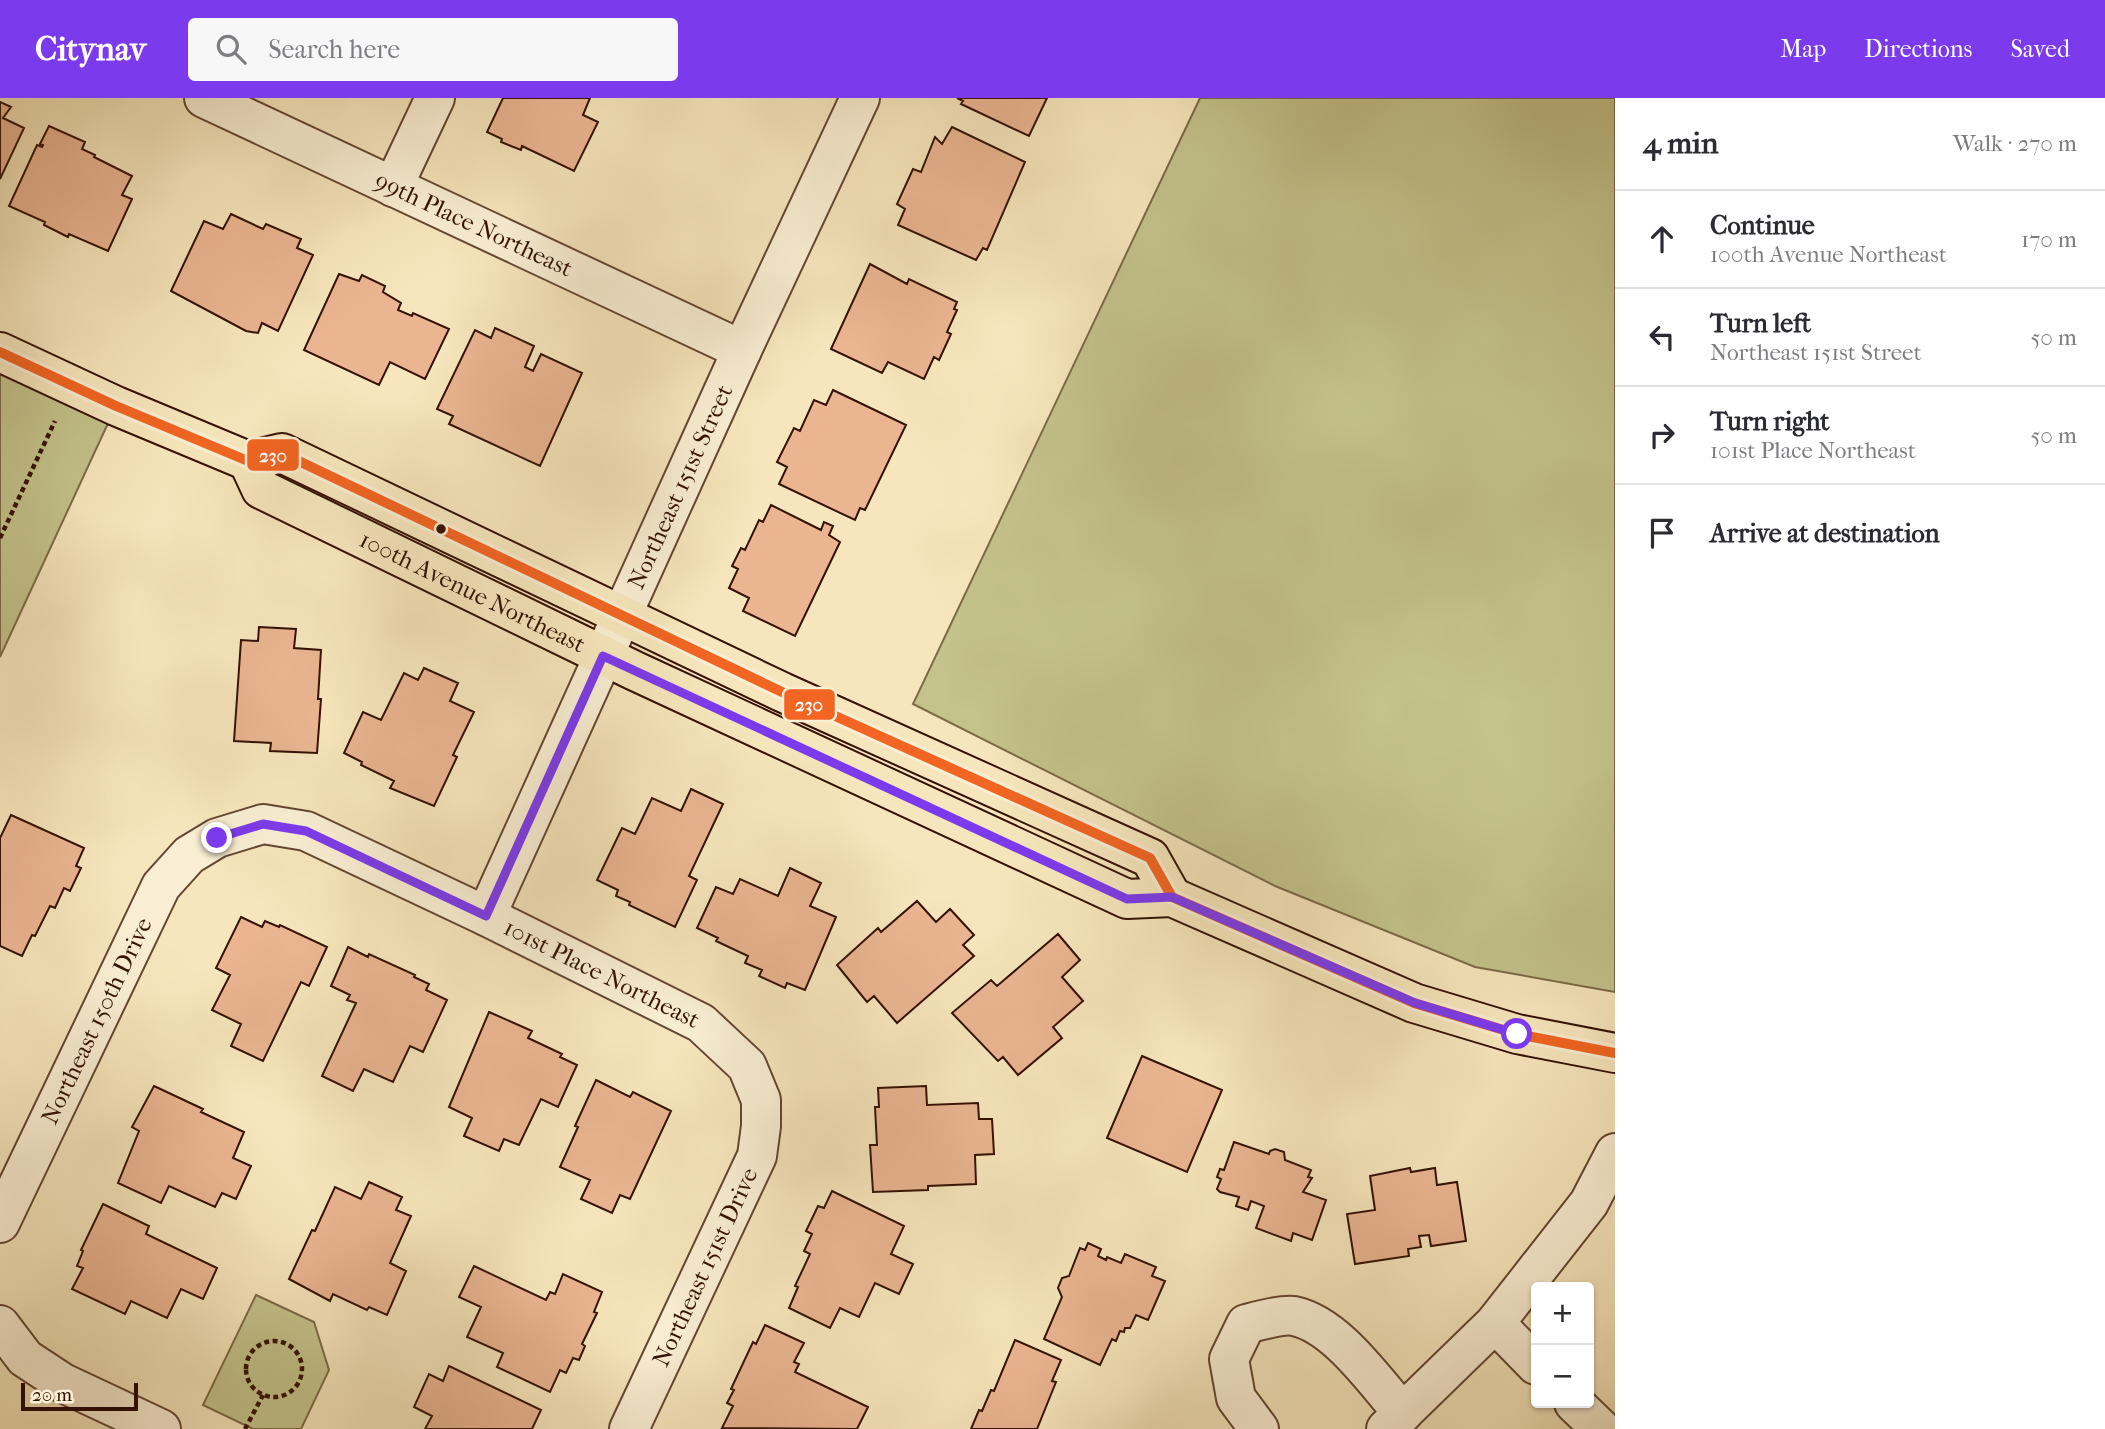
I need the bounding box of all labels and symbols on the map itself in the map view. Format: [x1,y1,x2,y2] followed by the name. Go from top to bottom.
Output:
[371,166,577,283] street label: 99th Place Northeast
[622,380,739,593] street label: Northeast 151st Street
[246,438,300,472] line badge: 230
[259,445,287,467] text: 230
[434,522,448,536] unlabelled marker
[355,525,590,659] street label: 100th Avenue Northeast
[783,688,836,721] line badge: 230
[795,694,823,716] text: 230
[201,822,232,853] route end
[35,913,158,1129] street label: Northeast 150th Drive
[499,913,705,1034] street label: 101st Place Northeast
[1501,1018,1532,1049] route start
[647,1163,763,1371] street label: Northeast 151st Drive
[21,1380,138,1412] scale bar

